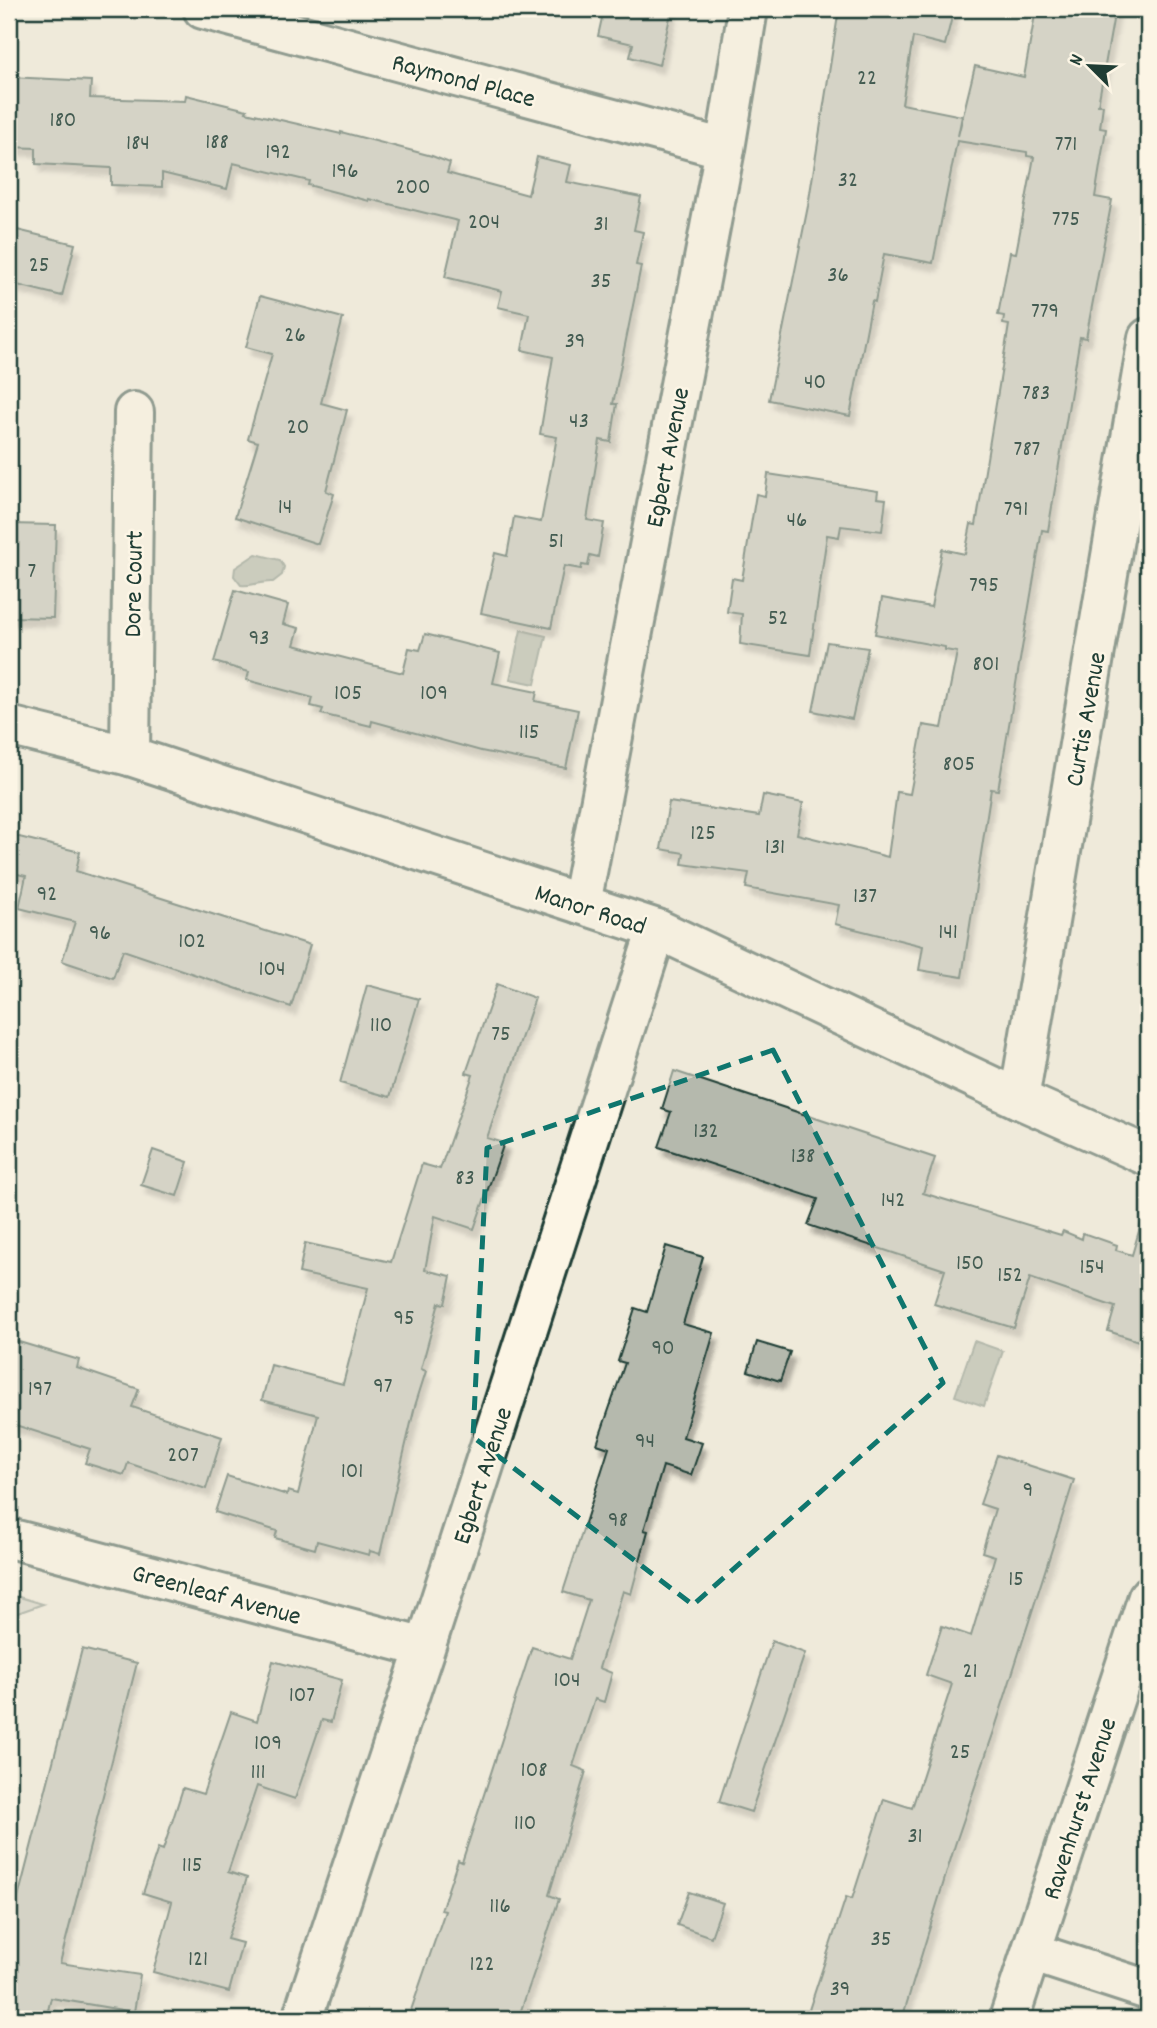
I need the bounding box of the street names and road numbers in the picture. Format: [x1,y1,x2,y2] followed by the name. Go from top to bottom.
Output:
[387,45,539,119] street label: Raymond Place
[638,384,701,531] street label: Egbert Avenue
[116,530,155,638] street label: Dore Court
[1057,649,1117,790] street label: Curtis Avenue
[529,876,650,947] street label: Manor Road
[445,1403,524,1549] street label: Egbert Avenue
[127,1556,305,1637] street label: Greenleaf Avenue
[1034,1713,1128,1905] street label: Ravenhurst Avenue

